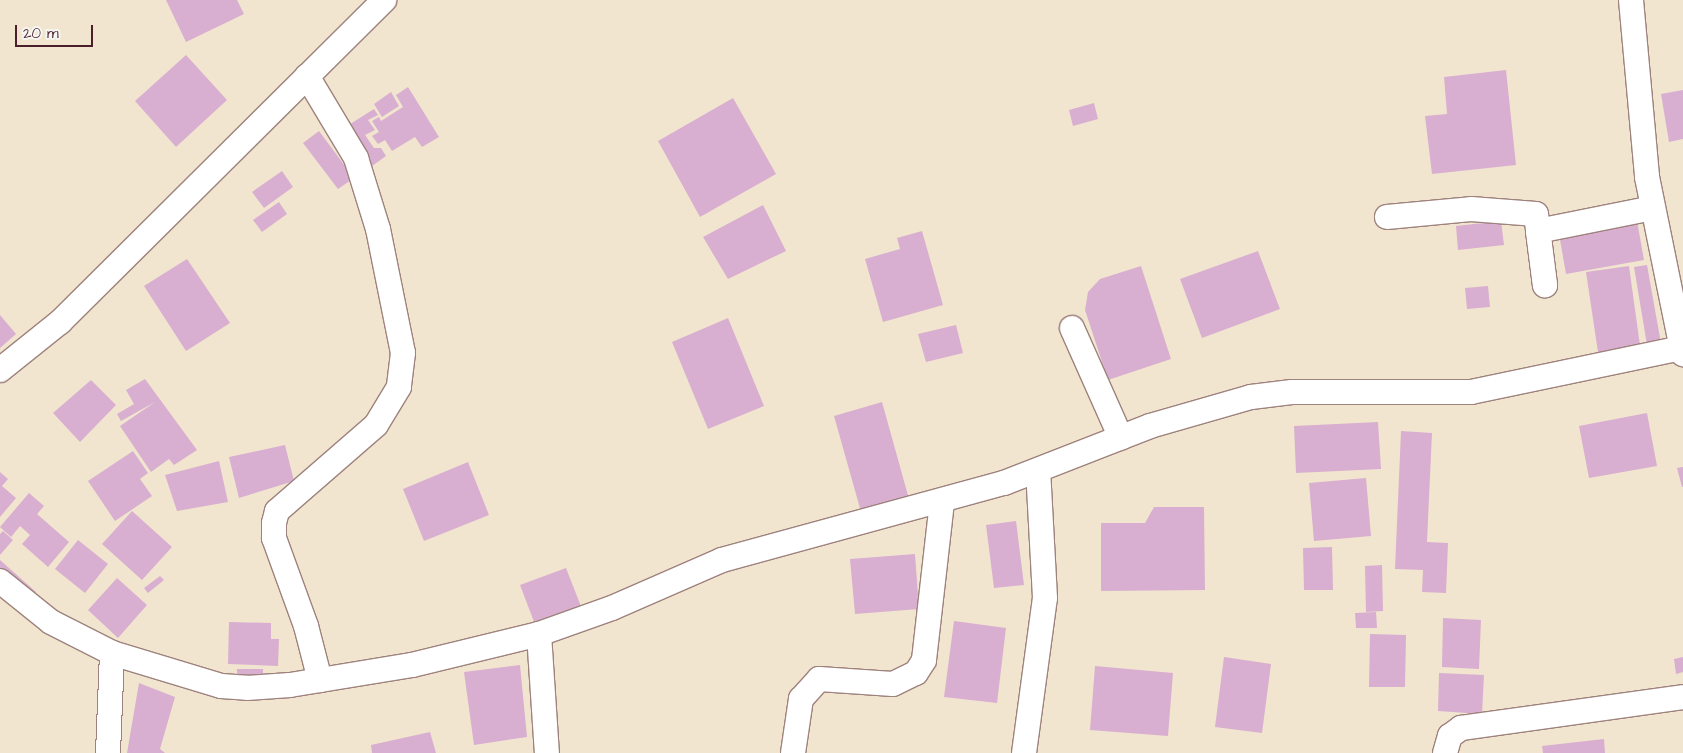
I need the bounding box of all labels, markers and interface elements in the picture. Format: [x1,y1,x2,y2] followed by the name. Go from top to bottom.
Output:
[18,15,95,47] scale bar
[23,23,59,44] text: 20 m

